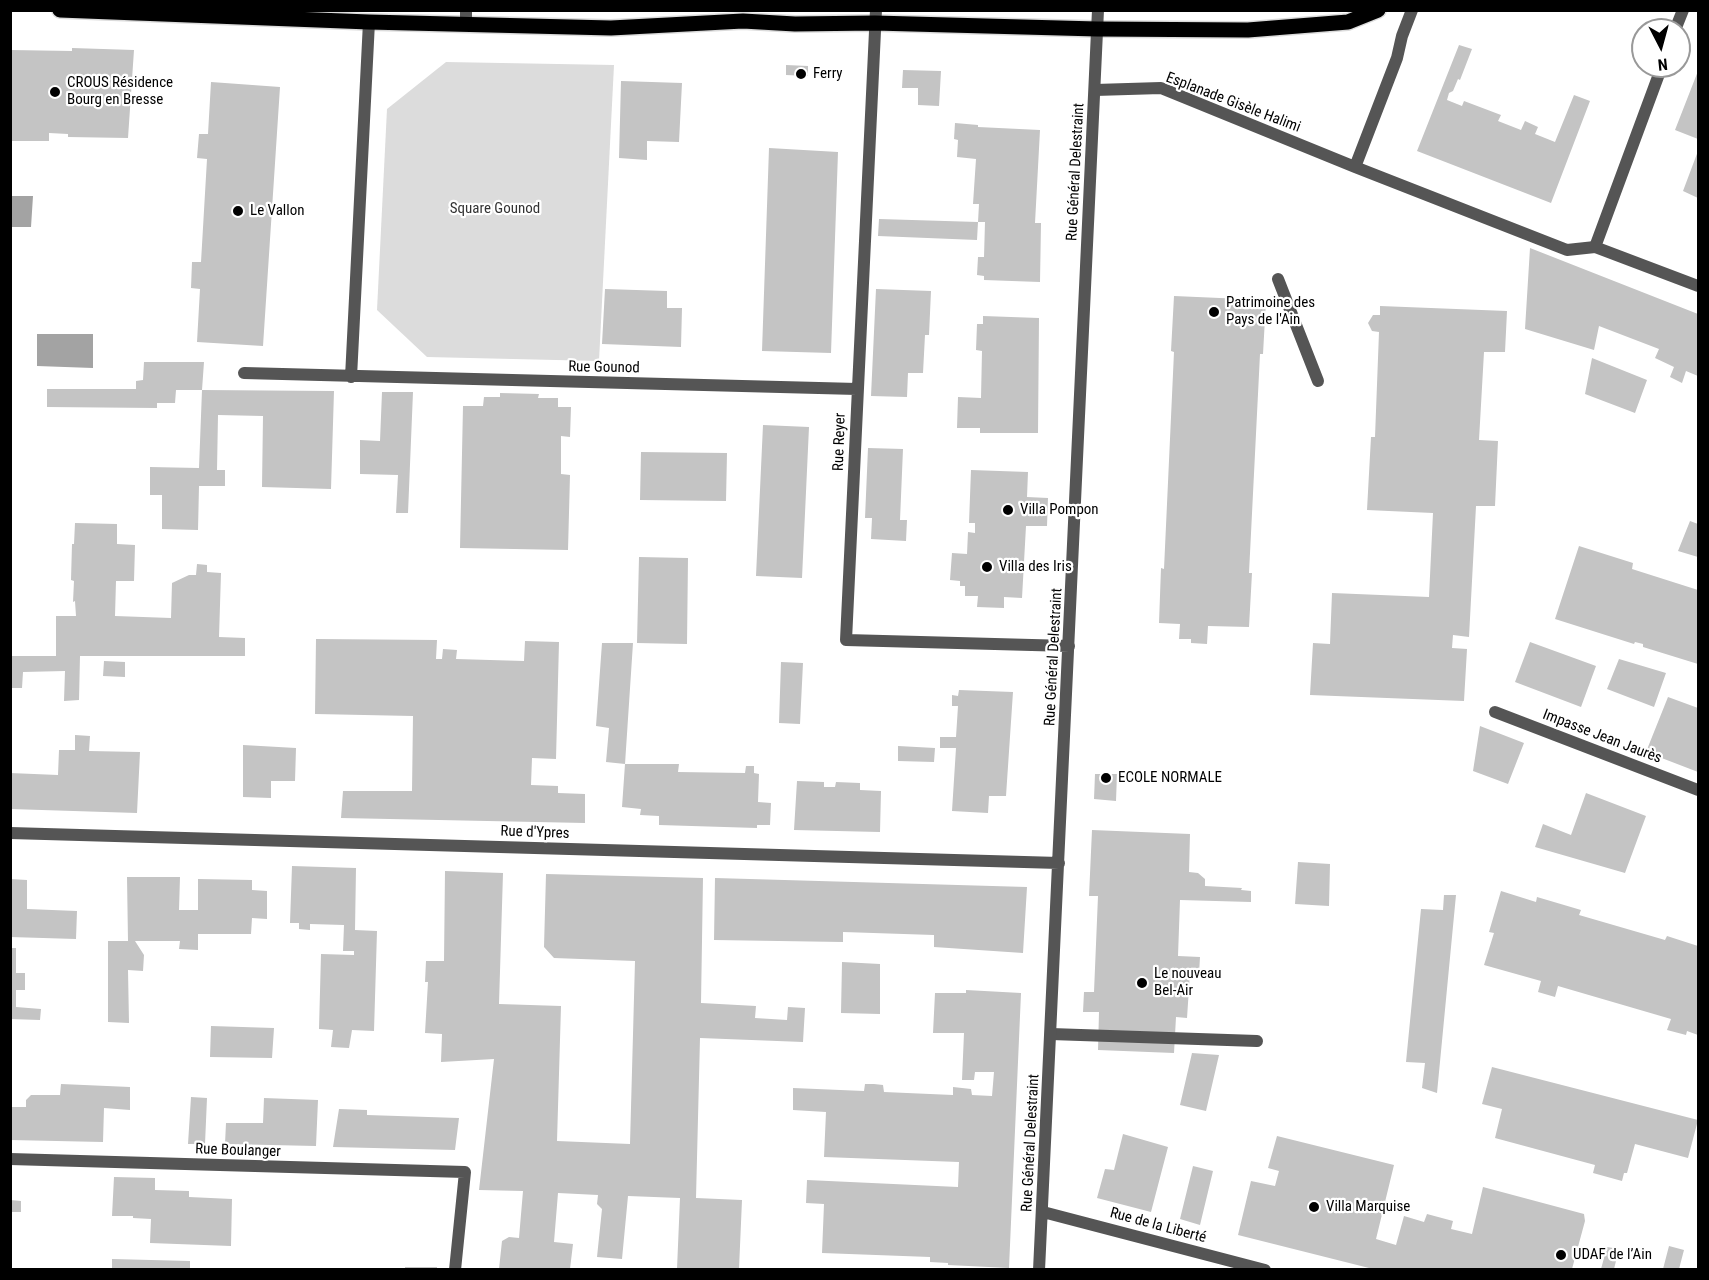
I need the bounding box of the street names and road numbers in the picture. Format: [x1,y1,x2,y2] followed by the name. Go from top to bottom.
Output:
[1163,69,1303,137] street label: Esplanade Gisèle Halimi
[1063,103,1089,241] street label: Rue Général Delestraint
[568,358,640,378] street label: Rue Gounod
[830,413,850,471] street label: Rue Reyer
[1041,588,1067,726] street label: Rue Général Delestraint
[1540,706,1664,768] street label: Impasse Jean Jaurès
[500,823,570,843] street label: Rue d'Ypres
[1018,1074,1044,1212] street label: Rue Général Delestraint
[195,1141,281,1161] street label: Rue Boulanger
[1108,1204,1208,1248] street label: Rue de la Liberté

